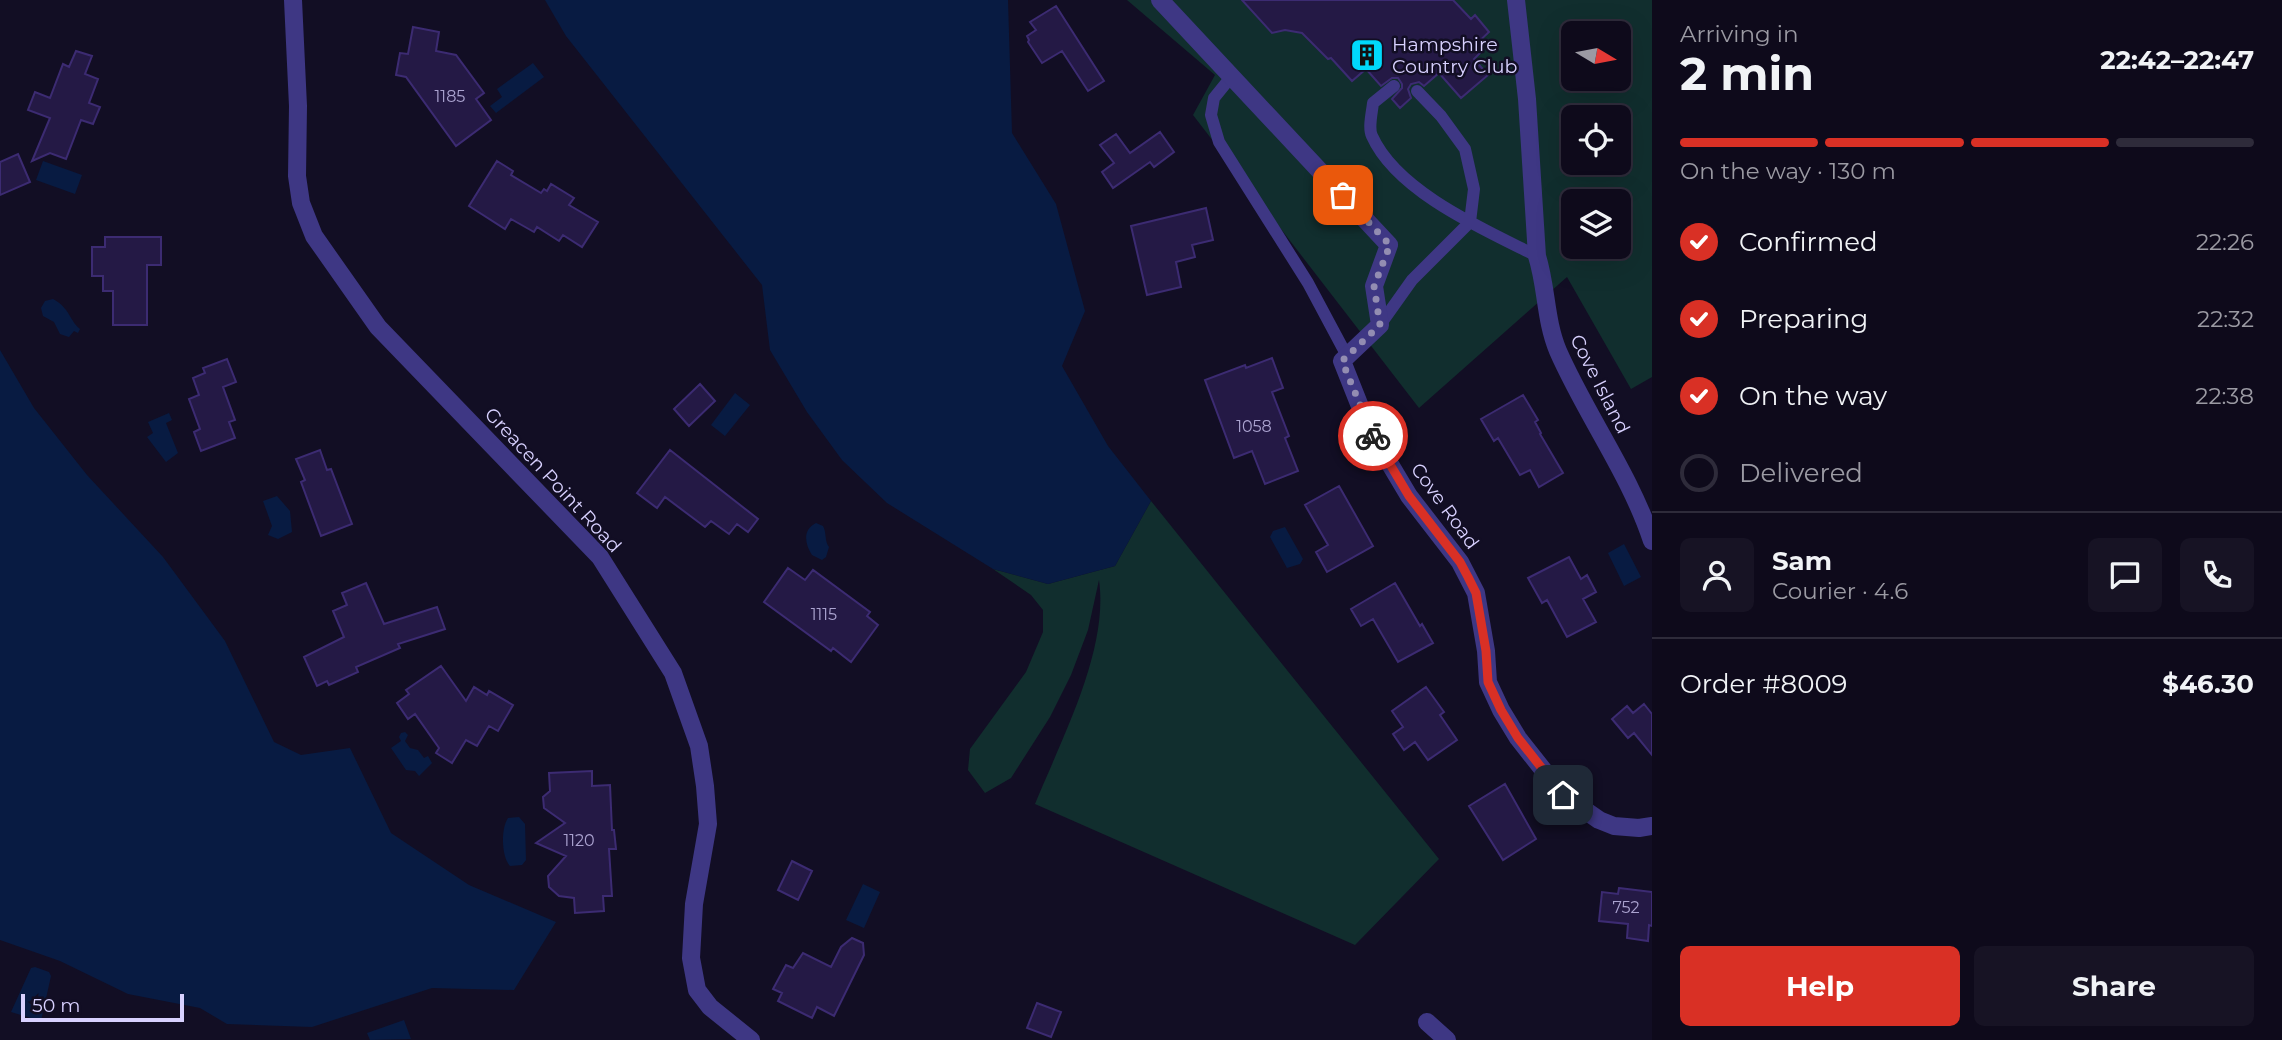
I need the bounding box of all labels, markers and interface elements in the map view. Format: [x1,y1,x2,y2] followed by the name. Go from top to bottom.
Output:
[1680,20,1799,48] text: Arriving in
[1561,21,1631,91] north arrow
[1561,21,1631,259] map controls
[1392,33,1517,78] place label: Hampshire Country Club
[1348,36,1386,74] building icon: Hampshire Country Club
[2100,44,2254,76] text: 22:42–22:47
[1680,45,1814,102] text: 2 min
[435,87,465,106] house number: 1185
[1561,105,1631,175] button: locate
[1680,157,1896,185] text: On the way · 130 m
[1313,165,1373,225] pin
[1324,176,1362,214] icon: bag
[1561,189,1631,259] button: layers
[1680,223,1718,261] icon: check
[1739,226,1878,258] text: Confirmed
[2196,228,2254,256] text: 22:26
[1680,300,1718,338] icon: check
[1739,303,1868,335] text: Preparing
[2197,305,2254,333] text: 22:32
[1565,331,1635,437] street label: Cove Island
[1680,377,1718,415] icon: check
[1739,380,1887,412] text: On the way
[2195,382,2254,410] text: 22:38
[1338,401,1408,471] courier
[480,403,626,557] street label: Greacen Point Road
[1236,417,1272,436] house number: 1058
[1354,417,1392,455] icon: bike
[1739,457,1863,489] text: Delivered
[1406,458,1484,554] street label: Cove Road
[1680,538,1754,612] button: person
[2088,538,2162,612] button: chat
[2180,538,2254,612] button: phone
[1772,545,1832,577] text: Sam
[1772,577,1908,605] text: Courier · 4.6
[811,605,837,624] house number: 1115
[1680,668,1847,700] text: Order #8009
[2162,668,2254,700] text: $46.30
[1533,765,1593,825] pin
[1544,776,1582,814] icon: home
[563,831,595,850] house number: 1120
[1612,898,1640,917] house number: 752
[1680,946,1960,1026] button: Help
[1974,946,2254,1026] button: Share
[21,991,184,1023] scale bar
[32,994,80,1017] text: 50 m

